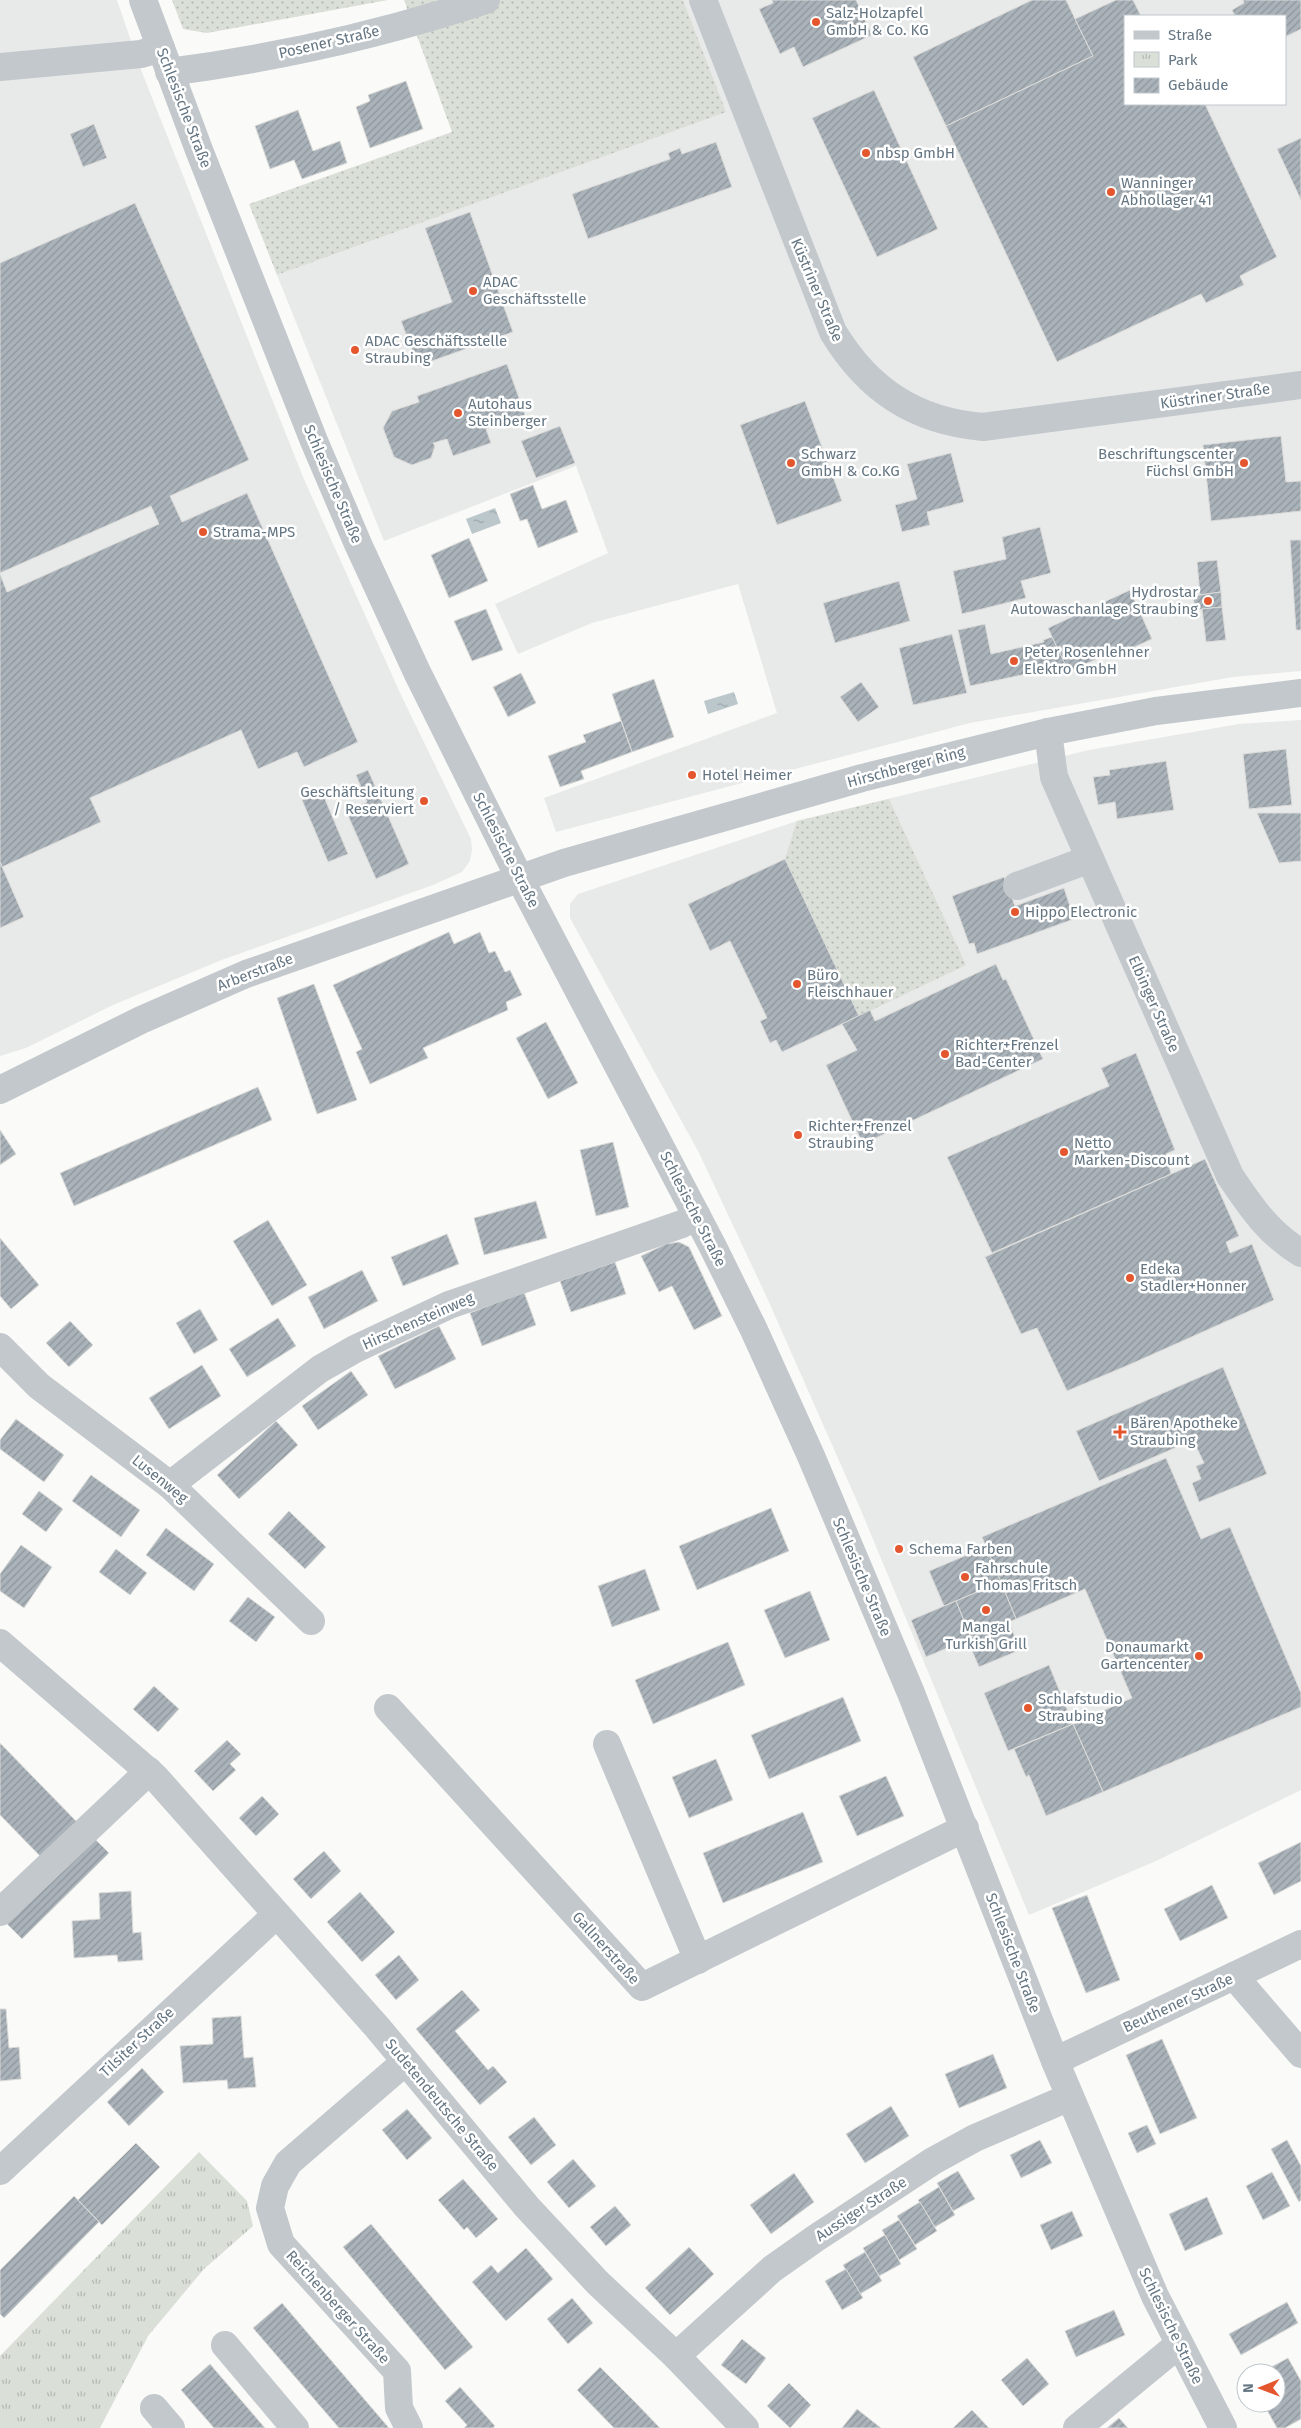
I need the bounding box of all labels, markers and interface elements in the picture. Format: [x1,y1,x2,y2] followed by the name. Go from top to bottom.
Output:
[826,4,929,39] place label: Salz-Holzapfel GmbH & Co. KG
[1124,15,1286,105] legend
[810,16,822,28] marker: Salz-Holzapfel GmbH & Co. KG
[277,22,381,62] street label: Posener Straße
[1168,26,1212,44] text: Straße
[153,45,215,171] street label: Schlesische Straße
[1168,51,1198,69] text: Park
[1168,76,1228,94] text: Gebäude
[876,144,955,162] place label: nbsp GmbH
[860,147,872,159] marker: nbsp GmbH
[1121,174,1212,209] place label: Wanninger Abhollager 41
[1105,186,1117,198] marker: Wanninger Abhollager 41
[787,236,847,344] street label: Küstriner Straße
[483,273,586,308] place label: ADAC Geschäftsstelle
[467,285,479,297] marker: ADAC Geschäftsstelle
[365,332,507,367] place label: ADAC Geschäftsstelle Straubing
[349,344,361,356] marker: ADAC Geschäftsstelle Straubing
[1159,379,1271,413] street label: Küstriner Straße
[468,395,547,430] place label: Autohaus Steinberger
[452,407,464,419] marker: Autohaus Steinberger
[300,422,366,546] street label: Schlesische Straße
[801,445,900,480] place label: Schwarz GmbH & Co.KG
[1098,445,1234,480] place label: Beschriftungscenter Füchsl GmbH
[785,457,797,469] marker: Schwarz GmbH & Co.KG
[1238,457,1250,469] marker: Beschriftungscenter Füchsl GmbH
[213,523,295,541] place label: Strama-MPS
[197,526,209,538] marker: Strama-MPS
[1011,583,1198,618] place label: Hydrostar Autowaschanlage Straubing
[1202,595,1214,607] marker: Hydrostar Autowaschanlage Straubing
[1024,643,1149,678] place label: Peter Rosenlehner Elektro GmbH
[1008,655,1020,667] marker: Peter Rosenlehner Elektro GmbH
[845,743,967,791] street label: Hirschberger Ring
[702,766,792,784] place label: Hotel Heimer
[686,769,698,781] marker: Hotel Heimer
[300,783,415,818] place label: Geschäftsleitung / Reserviert
[469,789,543,911] street label: Schlesische Straße
[418,795,430,807] marker: Geschäftsleitung / Reserviert
[1025,903,1137,921] place label: Hippo Electronic
[1009,906,1021,918] marker: Hippo Electronic
[214,949,296,995] street label: Arberstraße
[1125,953,1183,1055] street label: Elbinger Straße
[807,966,894,1001] place label: Büro Fleischhauer
[791,978,803,990] marker: Büro Fleischhauer
[955,1036,1059,1071] place label: Richter+Frenzel Bad-Center
[939,1048,951,1060] marker: Richter+Frenzel Bad-Center
[808,1117,912,1152] place label: Richter+Frenzel Straubing
[792,1129,804,1141] marker: Richter+Frenzel Straubing
[1074,1134,1190,1169] place label: Netto Marken-Discount
[1058,1146,1070,1158] marker: Netto Marken-Discount
[656,1148,730,1270] street label: Schlesische Straße
[1140,1260,1247,1295] place label: Edeka Stadler+Honner
[1124,1272,1136,1284] marker: Edeka Stadler+Honner
[360,1288,477,1354] street label: Hirschensteinweg
[1130,1414,1238,1449] place label: Bären Apotheke Straubing
[1114,1426,1126,1438] marker: Bären Apotheke Straubing
[128,1451,192,1507] street label: Lusenweg
[829,1515,895,1639] street label: Schlesische Straße
[909,1540,1013,1558] place label: Schema Farben
[893,1543,905,1555] marker: Schema Farben
[975,1559,1077,1594] place label: Fahrschule Thomas Fritsch
[959,1571,971,1583] marker: Fahrschule Thomas Fritsch
[980,1604,992,1616] marker: Mangal Turkish Grill
[945,1618,1027,1653] place label: Mangal Turkish Grill
[1100,1638,1190,1673] place label: Donaumarkt Gartencenter
[1193,1650,1205,1662] marker: Donaumarkt Gartencenter
[1038,1690,1123,1725] place label: Schlafstudio Straubing
[1022,1702,1034,1714] marker: Schlafstudio Straubing
[982,1890,1044,2016] street label: Schlesische Straße
[569,1908,643,1988] street label: Gallnerstraße
[1120,1970,1236,2036] street label: Beuthener Straße
[96,2003,178,2081] street label: Tilsiter Straße
[382,2035,502,2175] street label: Sudetendeutsche Straße
[812,2173,910,2245] street label: Aussiger Straße
[282,2247,394,2367] street label: Reichenberger Straße
[1135,2265,1207,2387] street label: Schlesische Straße
[1236,2363,1286,2413] north arrow
[1240,2383,1257,2393] text: N

